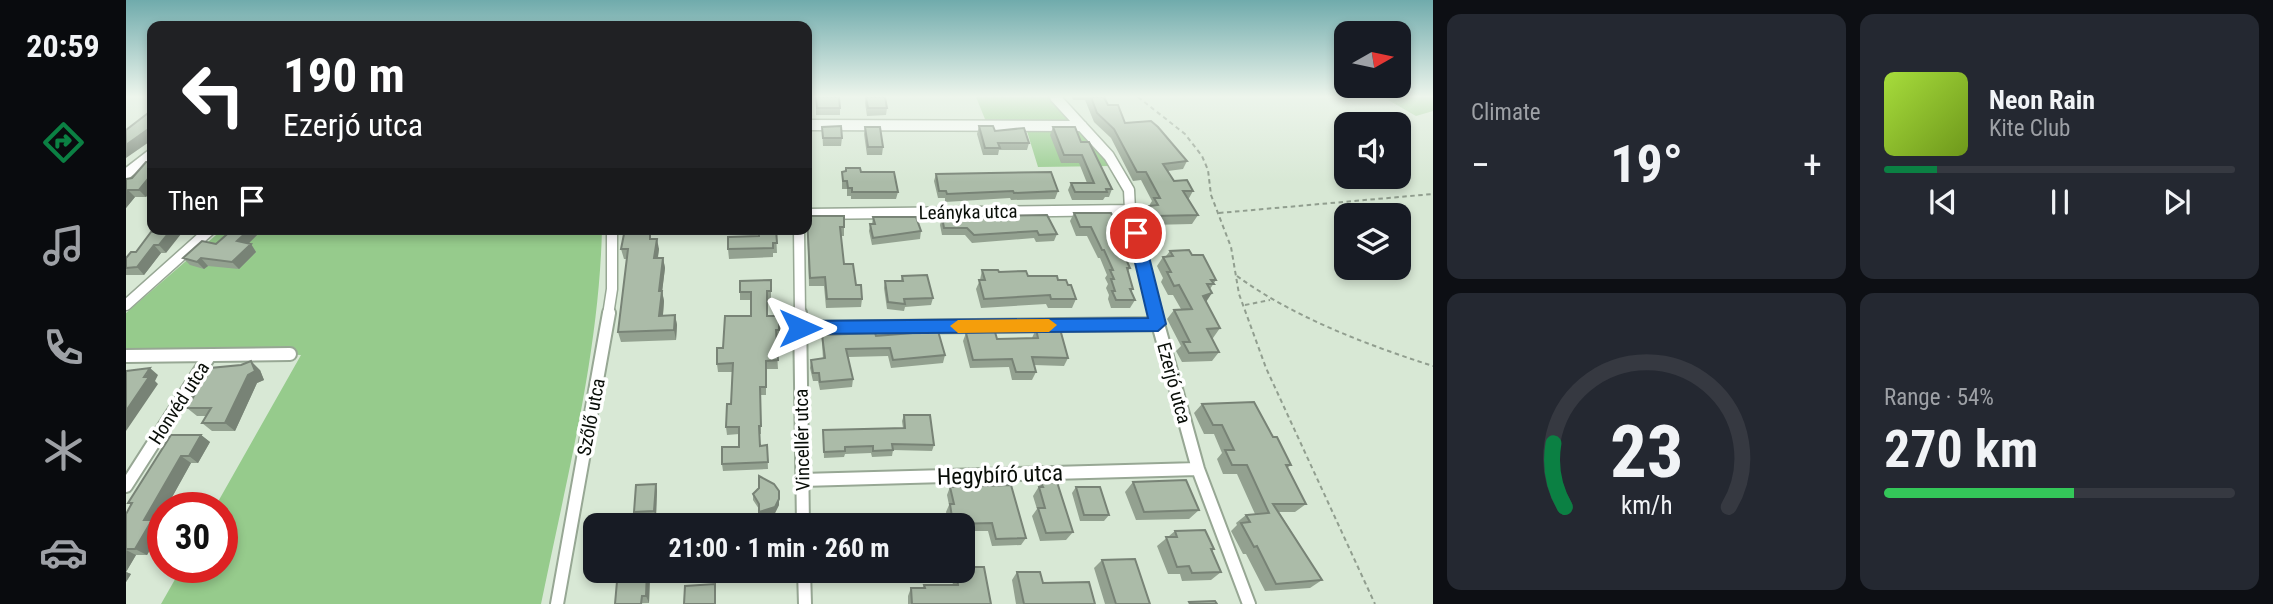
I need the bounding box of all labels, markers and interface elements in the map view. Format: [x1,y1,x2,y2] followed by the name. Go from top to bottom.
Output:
[1334,21,1410,98] north arrow
[1334,21,1411,280] map controls
[26,27,100,65] text: 20:59
[283,47,405,104] text: 190 m
[168,49,259,140] icon: left
[1989,85,2095,115] text: Neon Rain
[1471,99,1541,126] text: Climate
[283,106,423,144] text: Ezerjó utca
[1334,112,1411,189] button: sound
[1989,115,2070,142] text: Kite Club
[39,118,88,167] icon: directions
[1610,134,1683,195] text: 19°
[1471,143,1490,187] text: −
[1803,143,1822,187] text: +
[233,182,271,220] icon: arrive
[1924,183,1962,221] icon: previous
[2041,183,2079,221] icon: pause
[2158,183,2196,221] icon: next
[168,186,219,216] text: Then
[918,200,1018,224] street label: Leányka utca
[1106,203,1166,263] pin
[1334,203,1411,280] button: layers
[1117,214,1155,252] icon: arrive
[39,221,88,270] icon: music
[763,291,837,365] position arrow
[39,323,88,372] icon: phone
[1152,340,1196,426] street label: Ezerjó utca
[144,357,214,449] street label: Honvéd utca
[572,376,610,458] street label: Szőlő utca
[1884,384,1994,411] text: Range · 54%
[790,389,814,491] street label: Vincellér utca
[1610,410,1683,496] text: 23
[1884,419,2038,480] text: 270 km
[39,426,88,475] icon: climate
[937,459,1063,491] street label: Hegybíró utca
[1621,491,1672,520] text: km/h
[147,492,238,583] speed limit sign: 30
[39,528,88,577] icon: car
[669,533,889,563] text: 21:00 · 1 min · 260 m

